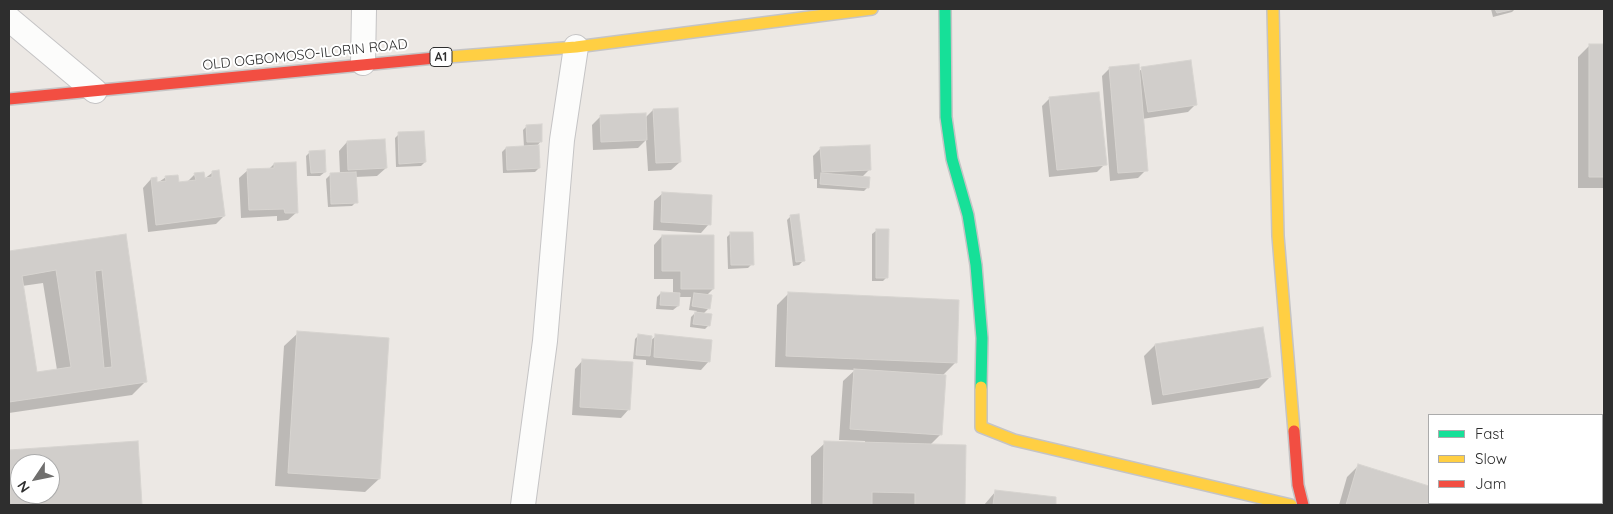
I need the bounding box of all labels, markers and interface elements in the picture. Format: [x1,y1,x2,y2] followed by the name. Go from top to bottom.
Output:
[202,36,408,74] street label: OLD OGBOMOSO-ILORIN ROAD
[430,48,452,66] road number: A1
[1428,414,1603,504] legend
[1475,424,1504,443] text: Fast
[1475,449,1507,468] text: Slow
[10,454,60,504] north arrow
[1475,474,1506,493] text: Jam
[13,478,34,496] text: N

